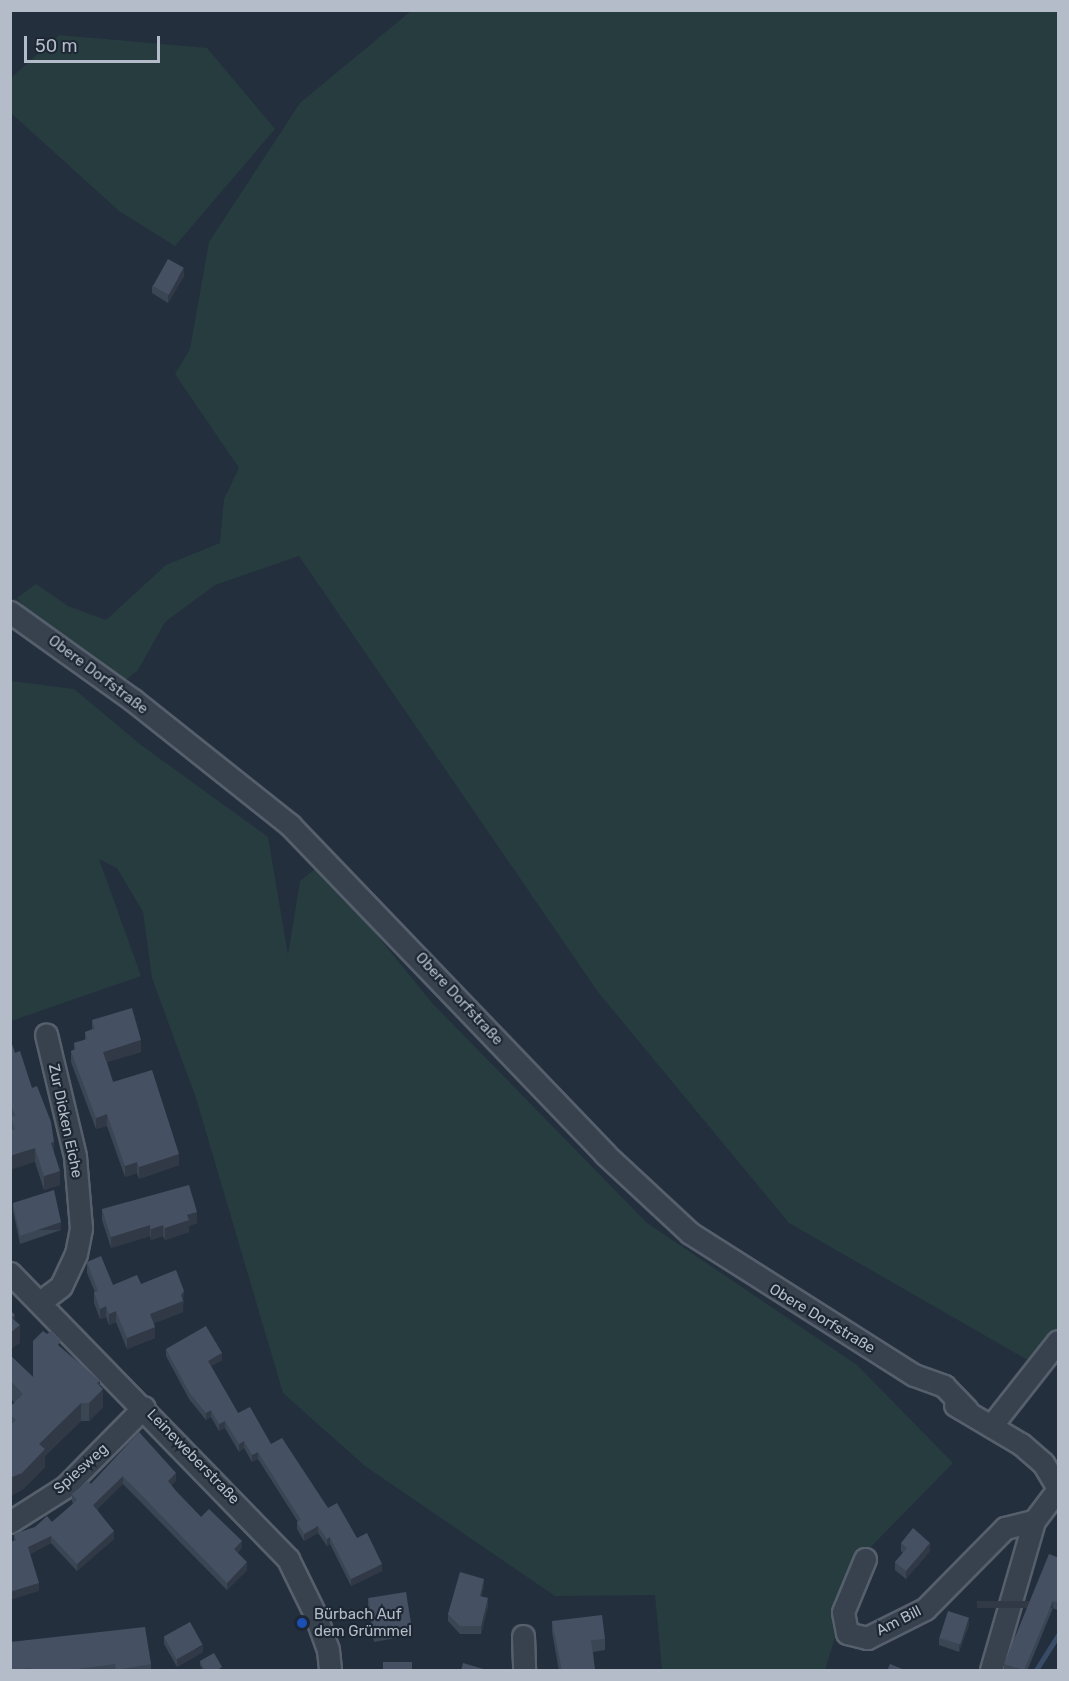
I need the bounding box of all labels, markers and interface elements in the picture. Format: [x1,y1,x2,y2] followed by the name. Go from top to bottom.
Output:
[27,24,164,62] scale bar
[35,35,78,57] text: 50 m
[45,632,151,718] street label: Obere Dorfstraße
[411,949,507,1049] street label: Obere Dorfstraße
[44,1062,86,1180] street label: Zur Dicken Eiche
[766,1280,878,1358] street label: Obere Dorfstraße
[143,1406,243,1508] street label: Leineweberstraße
[50,1440,112,1498] street label: Spiesweg
[874,1602,924,1640] street label: Am Bill
[314,1605,412,1640] place label: Bürbach Auf dem Grümmel
[295,1616,309,1630] marker: Bürbach Auf dem Grümmel

